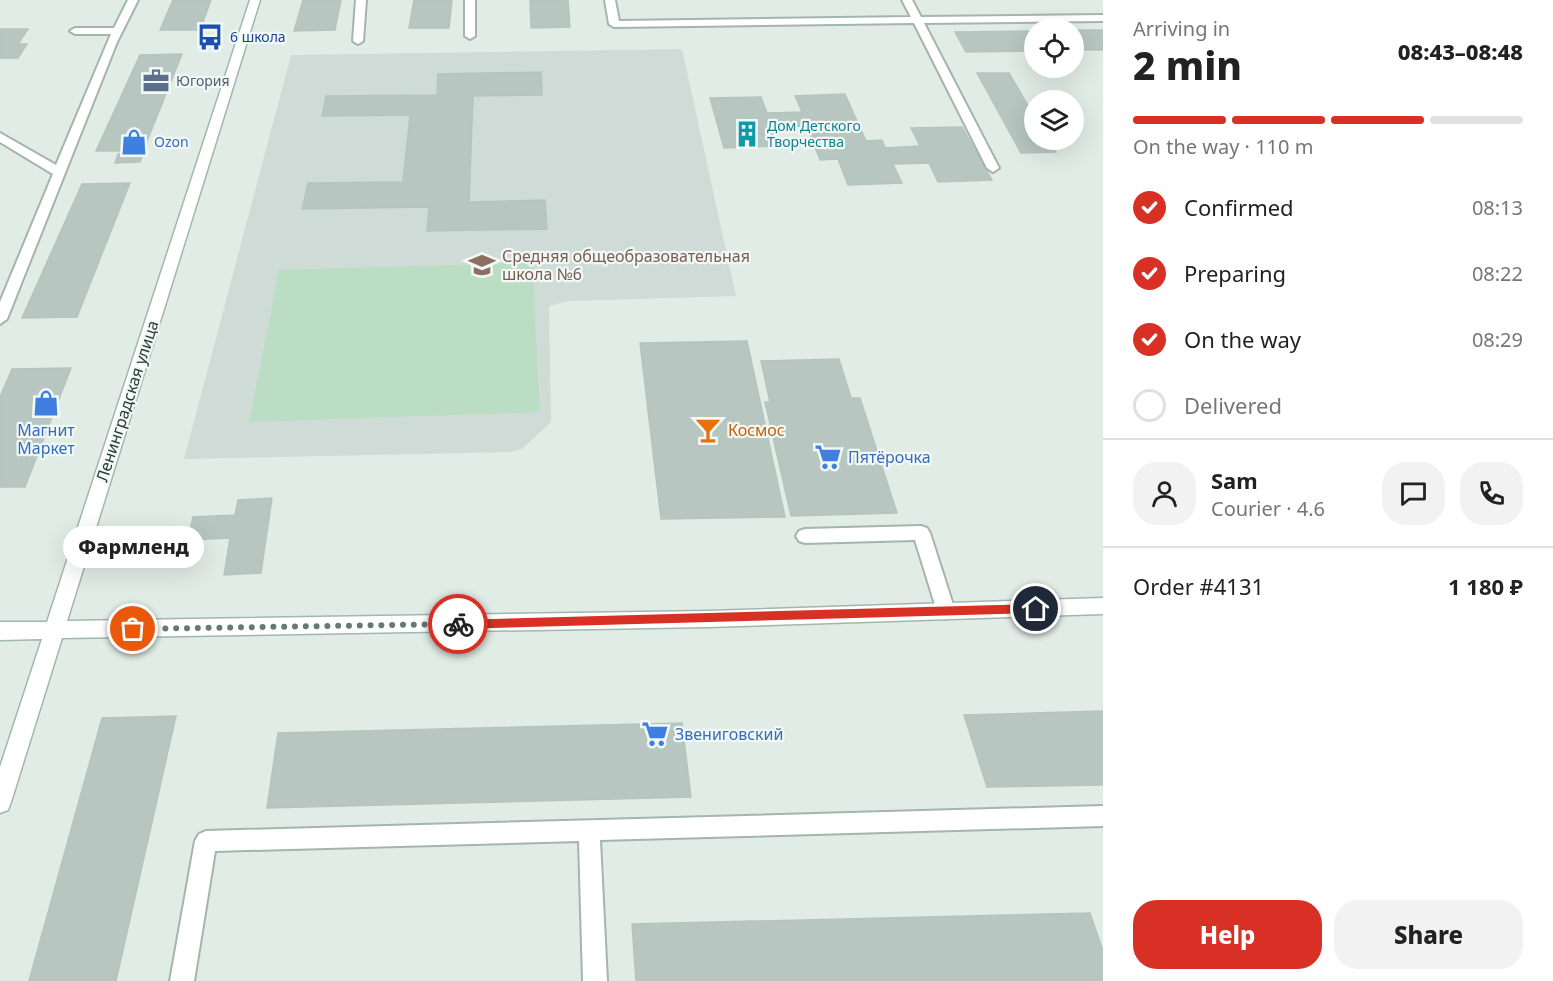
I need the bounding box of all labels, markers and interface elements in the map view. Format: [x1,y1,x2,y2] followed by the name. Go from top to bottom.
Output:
[1133,15,1230,42] text: Arriving in
[1024,18,1084,150] map controls
[1024,18,1084,78] button: locate
[195,22,225,52] bus stop icon: 6 школа
[230,27,286,46] place label: 6 школа
[1398,36,1523,66] text: 08:43–08:48
[1133,38,1242,91] text: 2 min
[141,66,171,96] office icon: Югория
[176,71,230,90] place label: Югория
[1024,90,1084,150] button: layers
[767,116,861,151] place label: Дом Детского Творчества
[732,119,762,149] building icon: Дом Детского Творчества
[119,127,149,157] shop icon: Ozon
[154,132,189,151] place label: Ozon
[1133,133,1313,160] text: On the way · 110 m
[1133,191,1166,224] icon: check
[1184,192,1294,222] text: Confirmed
[1472,194,1523,221] text: 08:13
[502,245,750,285] place label: Средняя общеобразовательная школа №6
[467,250,497,280] school or university icon: Средняя общеобразовательная школа №6
[1133,257,1166,290] icon: check
[1184,258,1286,288] text: Preparing
[1472,260,1523,287] text: 08:22
[90,317,164,485] street label: Ленинградская улица
[1133,323,1166,356] icon: check
[1184,324,1301,354] text: On the way
[1472,326,1523,353] text: 08:29
[31,388,61,418] shop icon: Магнит Маркет
[1184,390,1282,420] text: Delivered
[693,415,723,445] bar icon: Космос
[17,419,75,459] place label: Магнит Маркет
[728,419,785,441] place label: Космос
[813,442,843,472] supermarket icon: Пятёрочка
[848,446,931,468] place label: Пятёрочка
[1133,462,1196,525] button: person
[1382,462,1445,525] button: chat
[1460,462,1523,525] button: phone
[1211,465,1258,495] text: Sam
[1211,495,1325,522] text: Courier · 4.6
[63,527,204,569] callout: Фармленд
[78,533,189,560] text: Фармленд
[1133,571,1264,601] text: Order #4131
[1448,571,1523,601] text: 1 180 ₽
[1010,583,1061,634] pin
[1019,592,1052,625] icon: home
[428,594,488,654] courier
[107,603,158,654] pin
[442,608,475,641] icon: bike
[116,612,149,645] icon: bag
[640,719,670,749] supermarket icon: Звениговский
[675,723,783,745] place label: Звениговский
[1133,900,1322,969] button: Help
[1334,900,1523,969] button: Share

